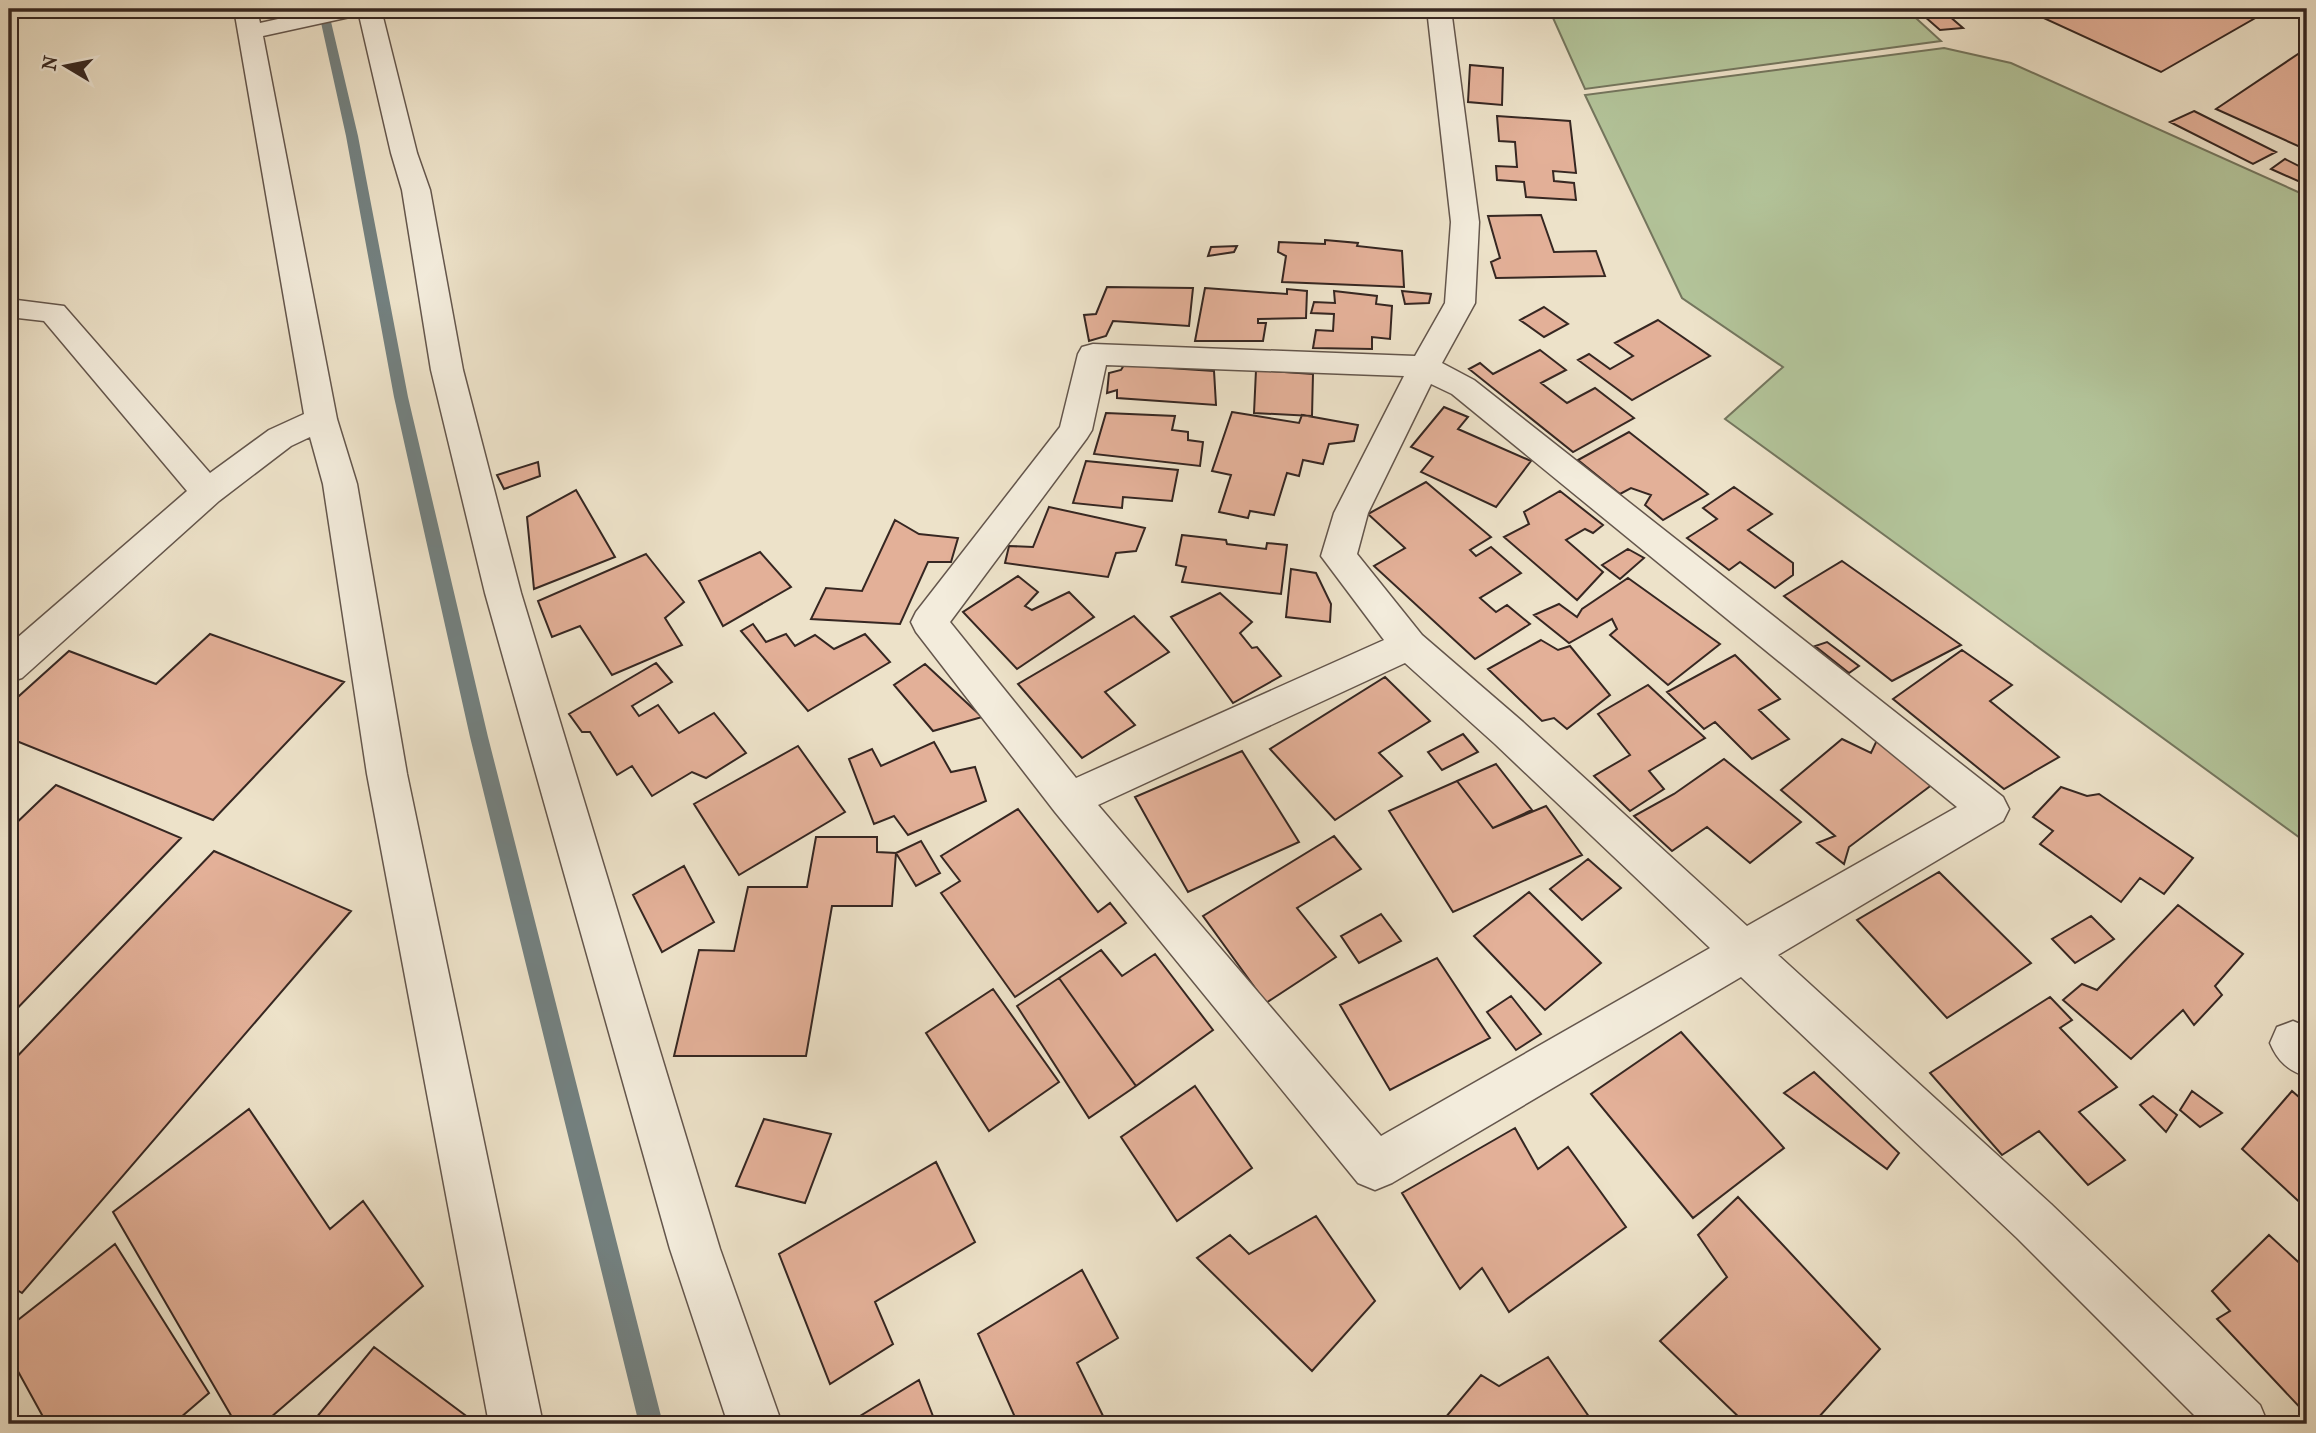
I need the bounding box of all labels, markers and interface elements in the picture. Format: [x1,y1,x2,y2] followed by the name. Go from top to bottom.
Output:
[32,32,102,102] north arrow
[38,54,62,72] text: N

